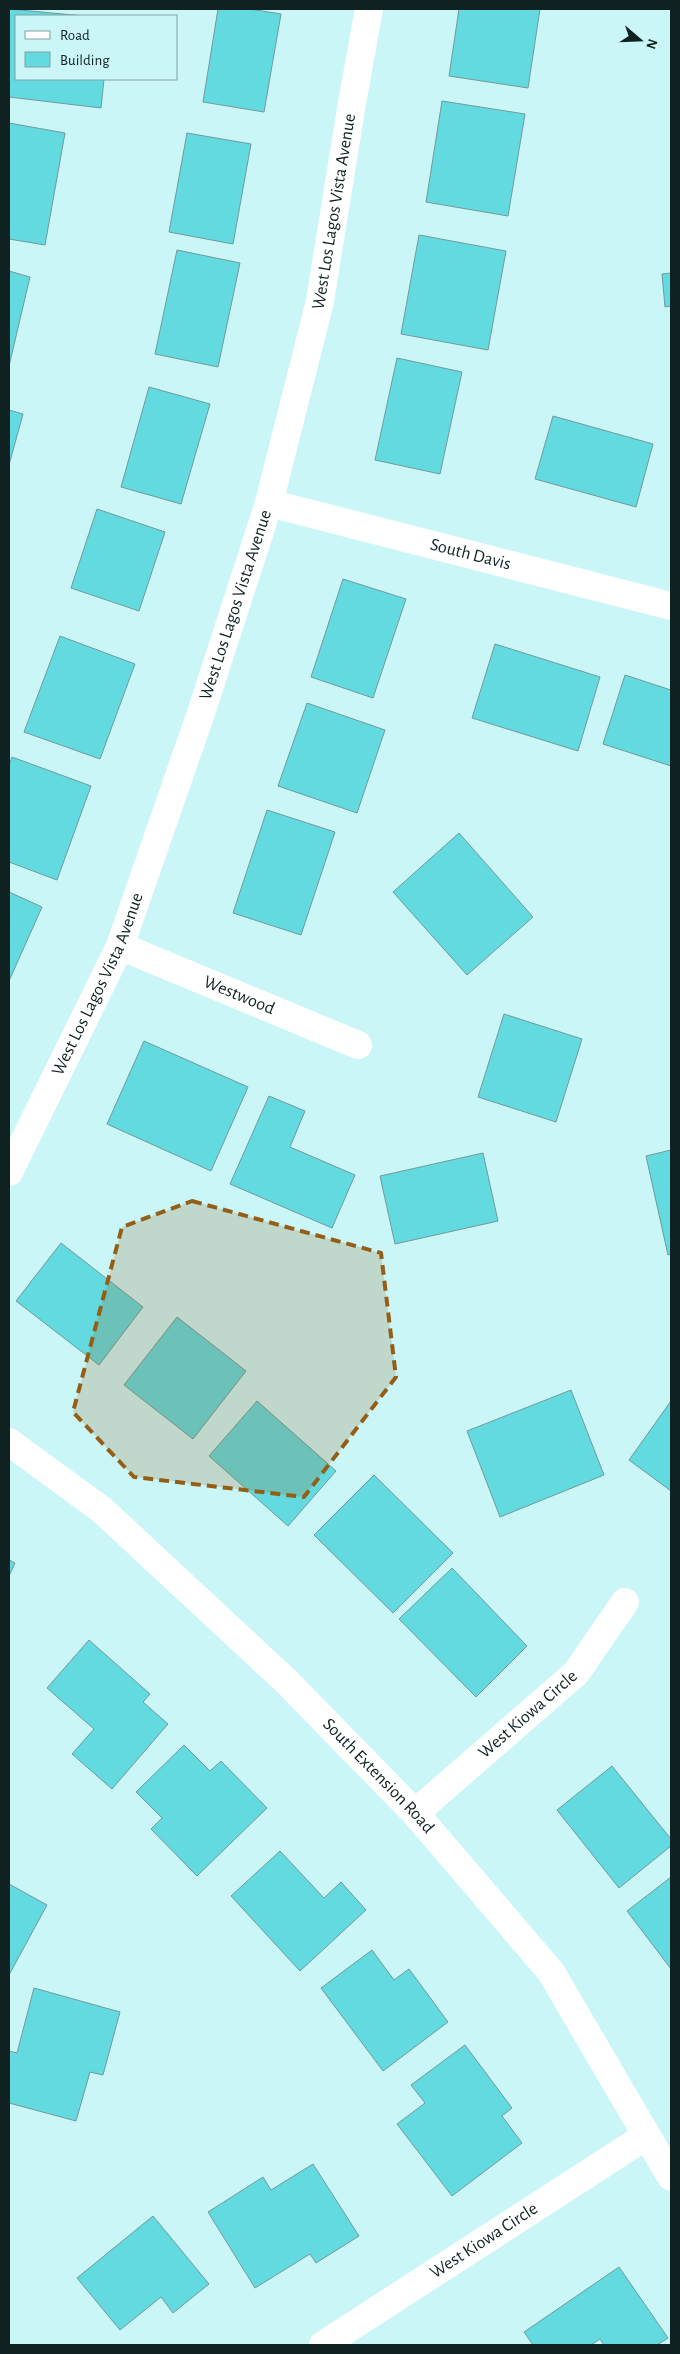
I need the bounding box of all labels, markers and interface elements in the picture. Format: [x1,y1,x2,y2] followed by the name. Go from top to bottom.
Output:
[15,15,178,80] legend
[615,15,665,65] north arrow
[60,28,90,43] text: Road
[643,37,660,51] text: N
[60,53,110,68] text: Building
[309,112,359,312] street label: West Los Lagos Vista Avenue
[197,508,275,702] street label: West Los Lagos Vista Avenue
[428,536,513,574] street label: South Davis
[49,891,147,1078] street label: West Los Lagos Vista Avenue
[201,973,277,1018] street label: Westwood
[475,1667,581,1762] street label: West Kiowa Circle
[319,1715,437,1837] street label: South Extension Road
[427,2199,541,2282] street label: West Kiowa Circle

